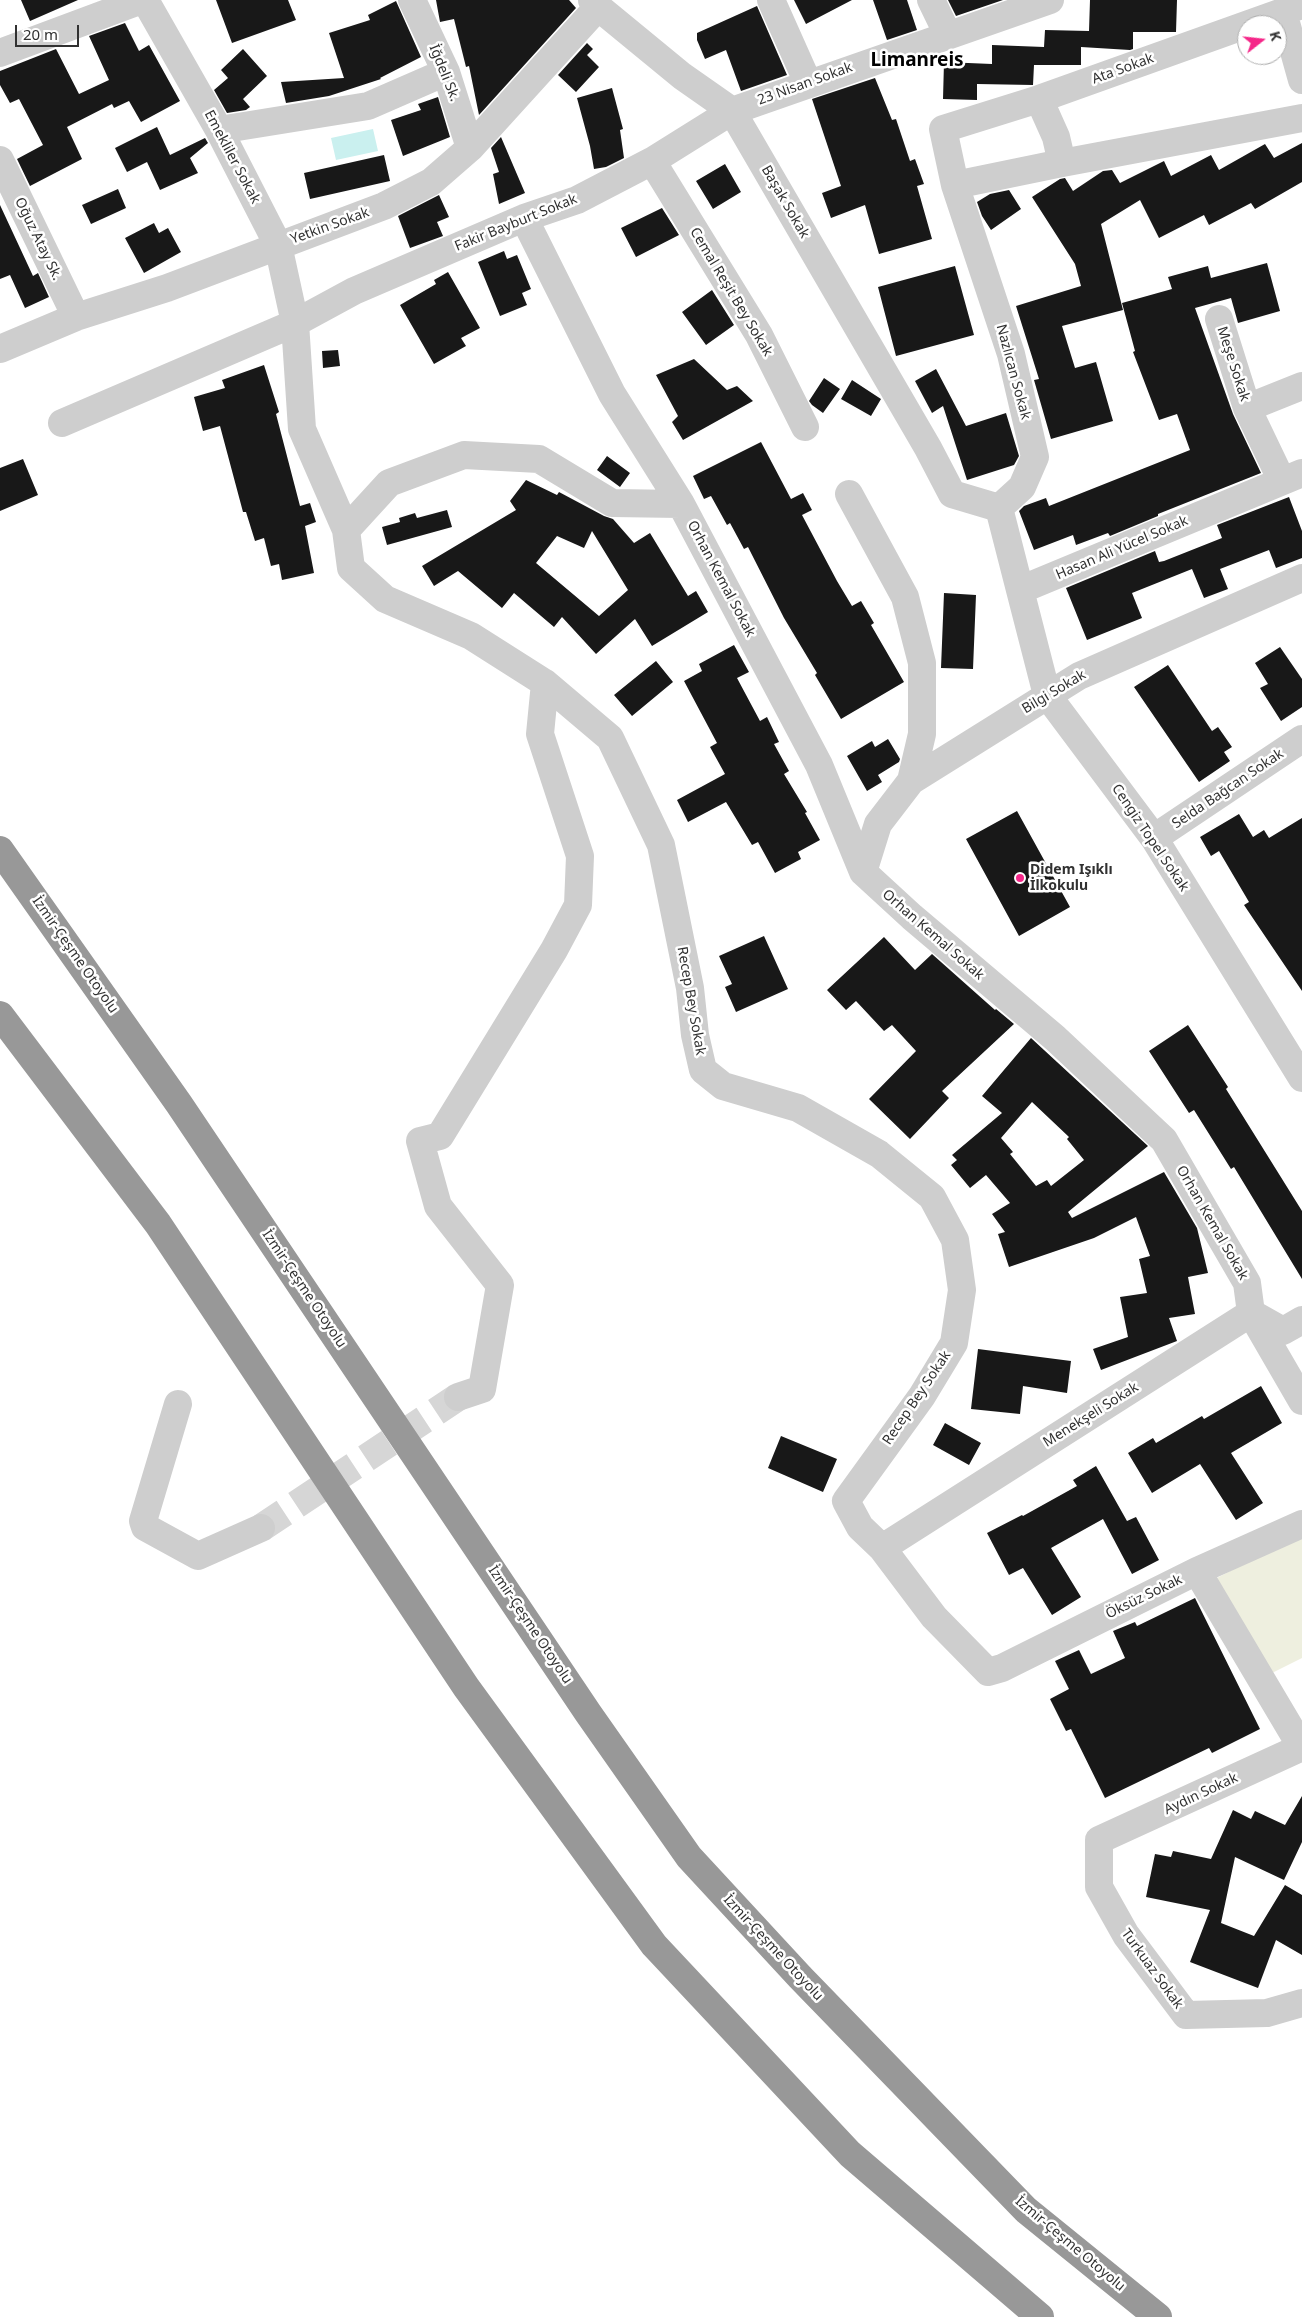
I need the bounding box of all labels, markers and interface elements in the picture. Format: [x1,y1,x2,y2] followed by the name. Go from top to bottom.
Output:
[18,15,81,47] scale bar
[1237,15,1287,65] north arrow
[23,24,58,44] text: 20 m
[1266,29,1286,43] text: K
[425,42,463,104] street label: İğdeli Sk.
[870,50,964,72] district label: Limanreis
[1090,50,1156,88] street label: Ata Sokak
[755,59,855,109] street label: 23 Nisan Sokak
[200,107,264,207] street label: Emekliler Sokak
[757,162,813,242] street label: Başak Sokak
[452,191,580,255] street label: Fakir Bayburt Sokak
[11,195,65,283] street label: Oğuz Atay Sk.
[288,204,372,248] street label: Yetkin Sokak
[686,225,776,359] street label: Cemal Reşit Bey Sokak
[992,322,1034,422] street label: Nazlıcan Sokak
[1213,324,1253,404] street label: Meşe Sokak
[1053,513,1191,583] street label: Hasan Ali Yücel Sokak
[683,518,759,640] street label: Orhan Kemal Sokak
[1019,666,1089,718] street label: Bilgi Sokak
[1169,745,1287,833] street label: Selda Bağcan Sokak
[1108,781,1192,895] street label: Cengiz Topel Sokak
[1030,862,1113,894] place label: Didem Işıklı İlkokulu
[1014,872,1026,884] marker: Didem Işıklı İlkokulu
[879,886,987,984] street label: Orhan Kemal Sokak
[28,893,122,1017] street label: İzmir-Çeşme Otoyolu
[673,945,709,1057] street label: Recep Bey Sokak
[1172,1163,1252,1283] street label: Orhan Kemal Sokak
[258,1227,350,1351] street label: İzmir-Çeşme Otoyolu
[879,1348,955,1448] street label: Recep Bey Sokak
[1040,1379,1142,1451] street label: Menekşeli Sokak
[484,1563,576,1687] street label: İzmir-Çeşme Otoyolu
[1103,1571,1185,1623] street label: Öksüz Sokak
[1161,1770,1241,1818] street label: Aydın Sokak
[720,1892,826,2004] street label: İzmir-Çeşme Otoyolu
[1117,1926,1187,2012] street label: Turkuaz Sokak
[1012,2193,1128,2295] street label: İzmir-Çeşme Otoyolu

